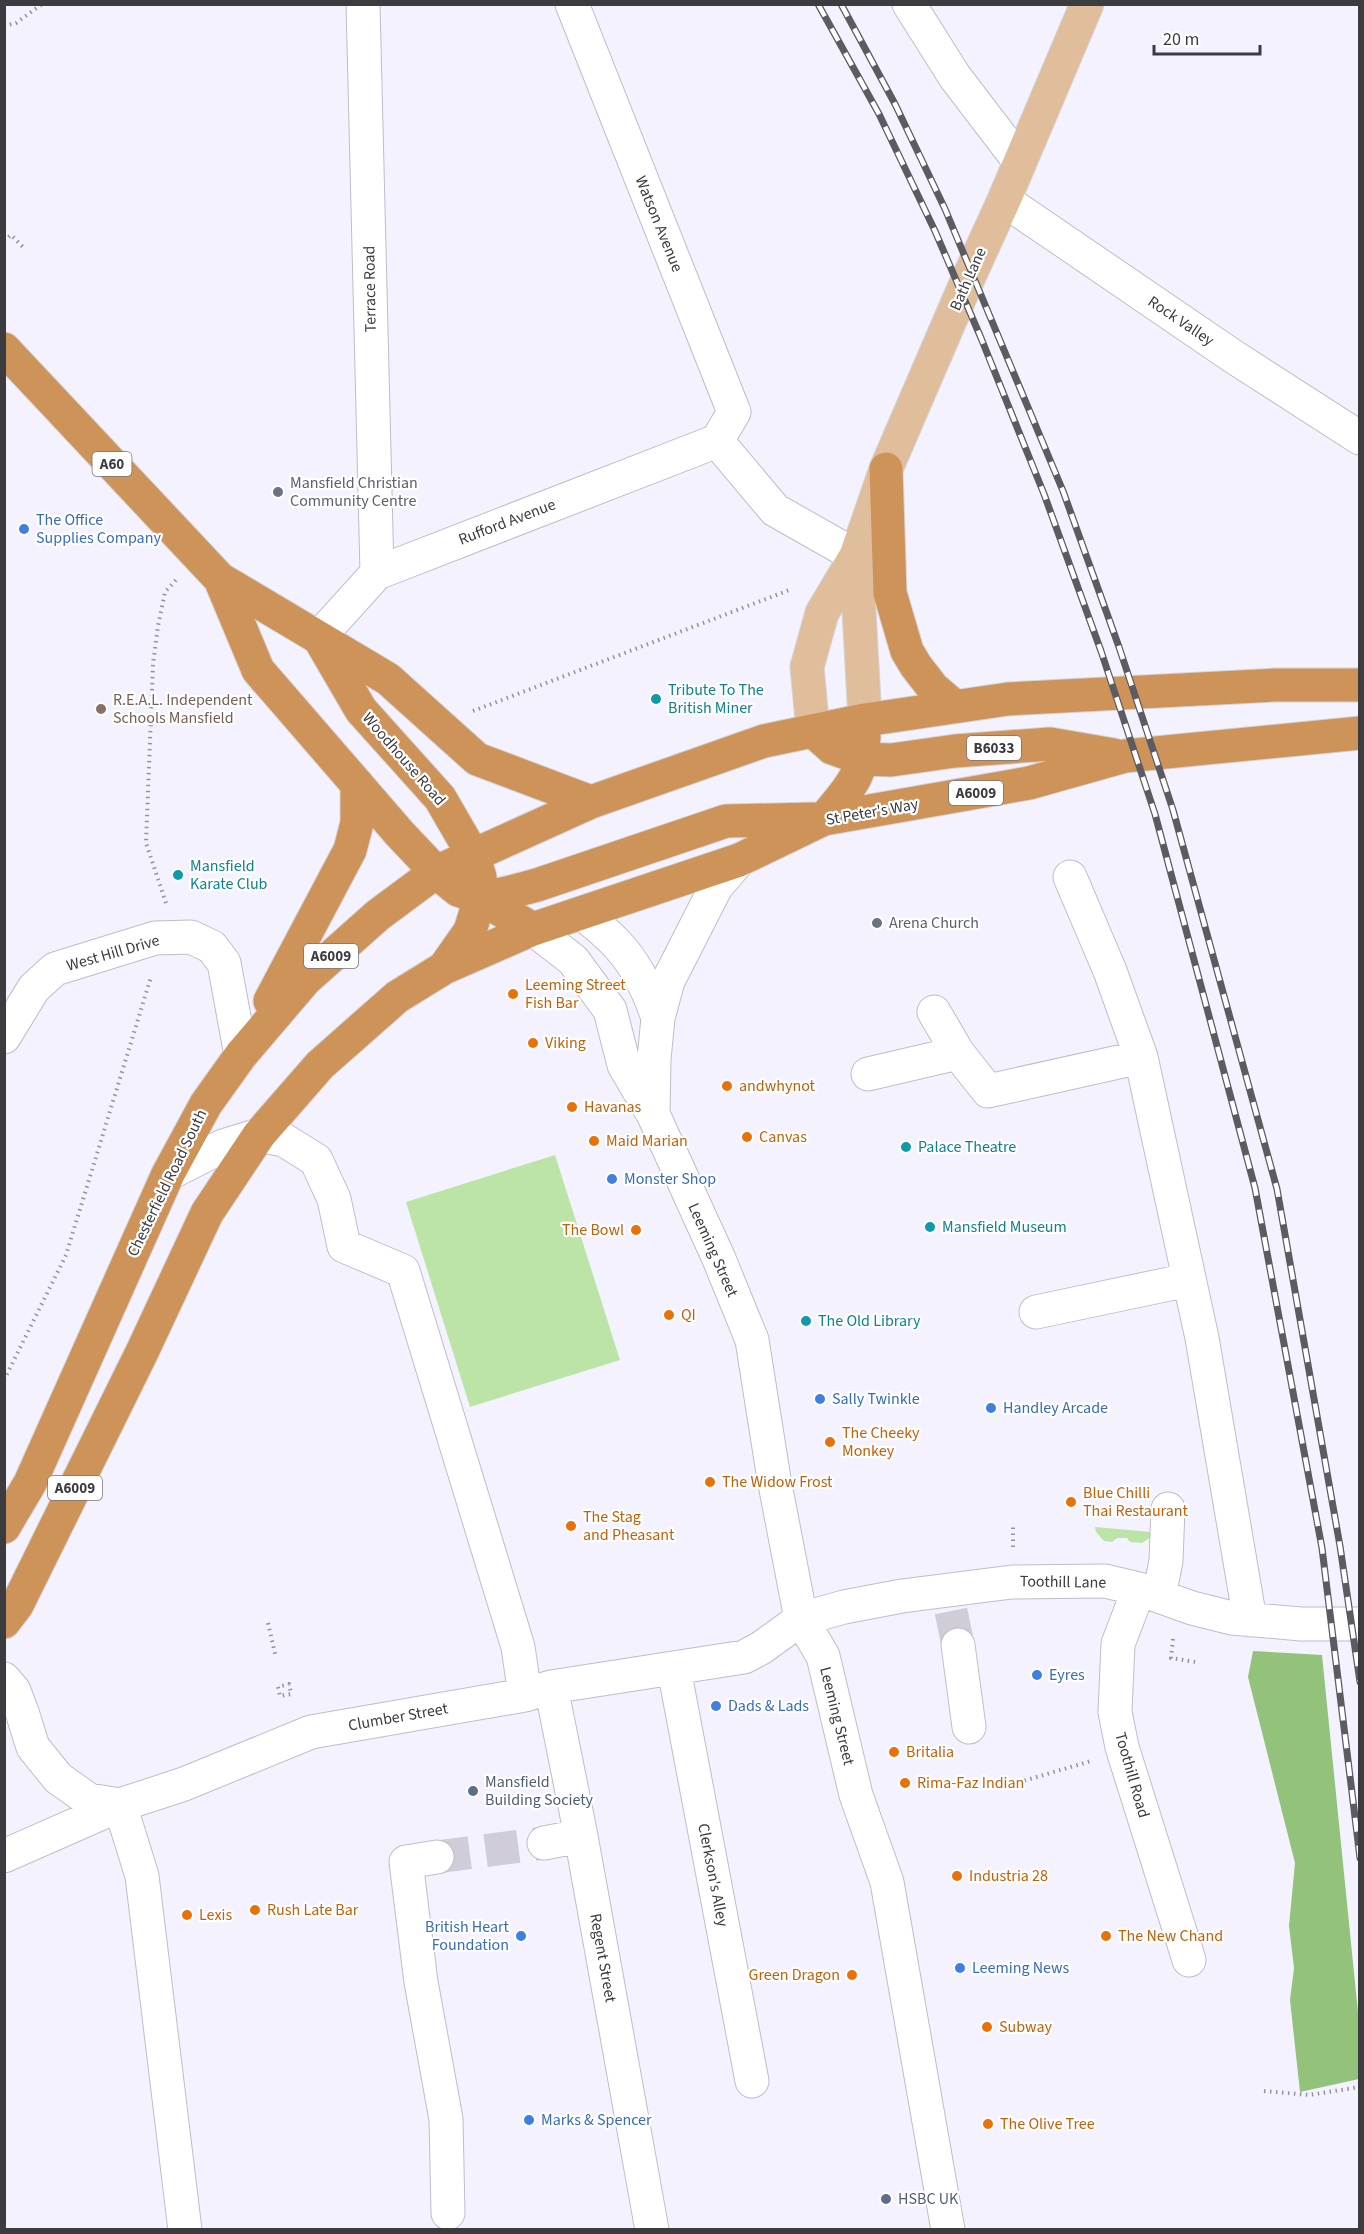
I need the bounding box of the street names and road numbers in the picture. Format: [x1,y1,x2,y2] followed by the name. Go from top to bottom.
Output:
[630,173,688,275] street label: Watson Avenue
[944,244,992,314] street label: Bath Lane
[358,245,382,333] street label: Terrace Road
[1143,291,1219,352] street label: Rock Valley
[92,452,132,476] road number: A60
[455,493,559,551] street label: Rufford Avenue
[357,708,451,810] street label: Woodhouse Road
[967,736,1021,760] road number: B6033
[949,781,1003,805] road number: A6009
[824,793,920,831] street label: St Peter's Way
[64,929,162,977] street label: West Hill Drive
[304,944,358,968] road number: A6009
[122,1106,212,1260] street label: Chesterfield Road South
[682,1199,744,1301] street label: Leeming Street
[48,1476,102,1500] road number: A6009
[1020,1570,1107,1594] street label: Toothill Lane
[814,1664,860,1768] street label: Leeming Street
[346,1697,450,1737] street label: Clumber Street
[1109,1730,1155,1820] street label: Toothill Road
[692,1822,734,1929] street label: Clerkson's Alley
[584,1912,622,2005] street label: Regent Street

